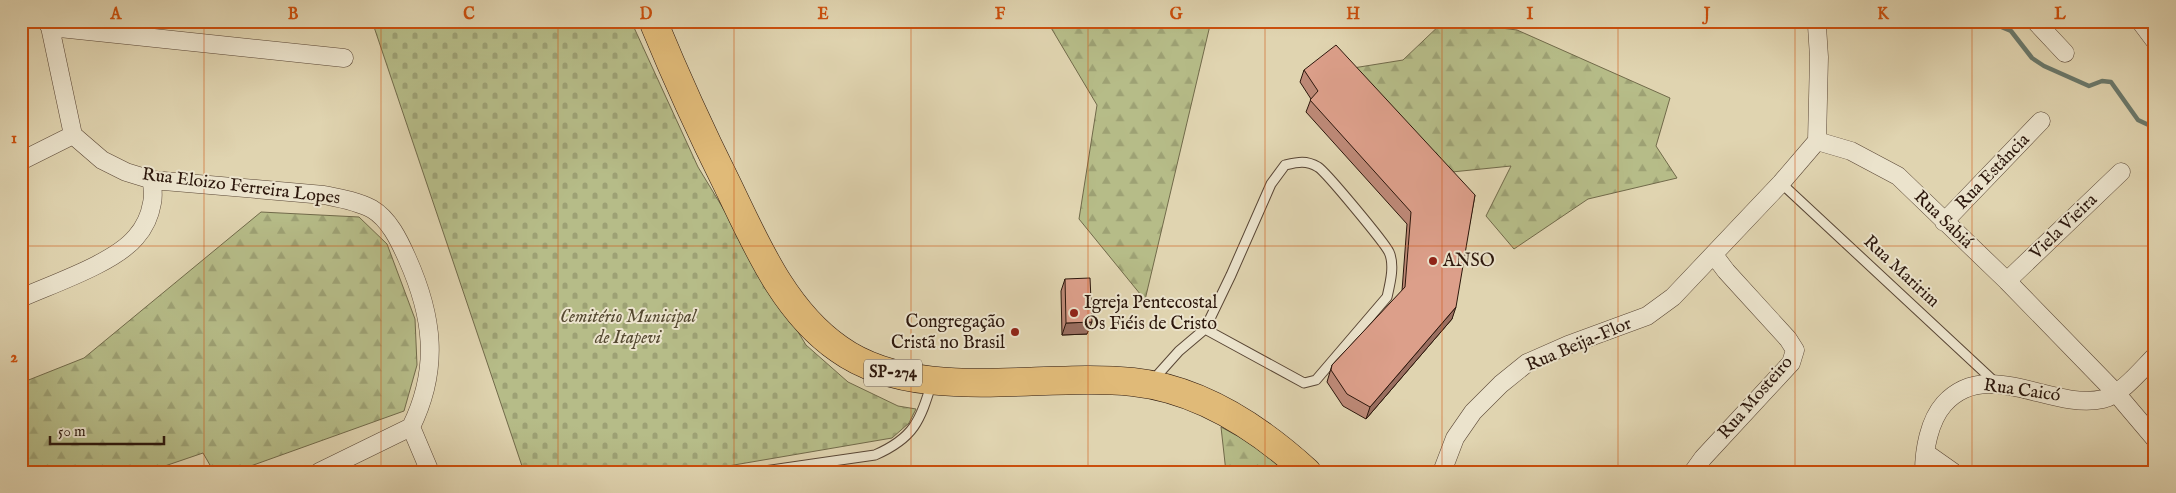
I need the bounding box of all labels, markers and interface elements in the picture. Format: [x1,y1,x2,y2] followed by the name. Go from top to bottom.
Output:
[110,5,123,25] text: A
[288,5,299,25] text: B
[463,5,475,25] text: C
[640,5,653,25] text: D
[817,5,829,25] text: E
[995,5,1006,25] text: F
[1170,5,1183,25] text: G
[1346,5,1360,25] text: H
[1527,5,1534,25] text: I
[1702,5,1711,25] text: J
[1877,5,1890,25] text: K
[2054,5,2066,25] text: L
[11,129,17,149] text: 1
[1951,129,2035,215] street label: Rua Estância
[141,163,341,211] street label: Rua Eloizo Ferreira Lopes
[1908,186,1978,254] street label: Rua Sabiá
[2025,189,2103,266] street label: Viela Vieira
[1858,231,1944,313] street label: Rua Maririm
[1442,250,1495,273] place label: ANSO
[1427,255,1439,267] marker: ANSO
[1084,292,1217,336] place label: Igreja Pentecostal Os Fiéis de Cristo
[560,306,698,350] park label: Cemitério Municipal de Itapevi
[1068,307,1080,319] marker: Igreja Pentecostal Os Fiéis de Cristo
[891,311,1005,355] place label: Congregação Cristã no Brasil
[1523,312,1636,378] street label: Rua Beija-Flor
[1009,326,1021,338] marker: Congregação Cristã no Brasil
[10,348,18,368] text: 2
[1714,351,1799,444] street label: Rua Mosteiro
[864,359,922,386] road number: SP-274
[1982,374,2062,408] street label: Rua Caicó
[50,413,164,445] scale bar
[58,422,86,441] text: 50 m

